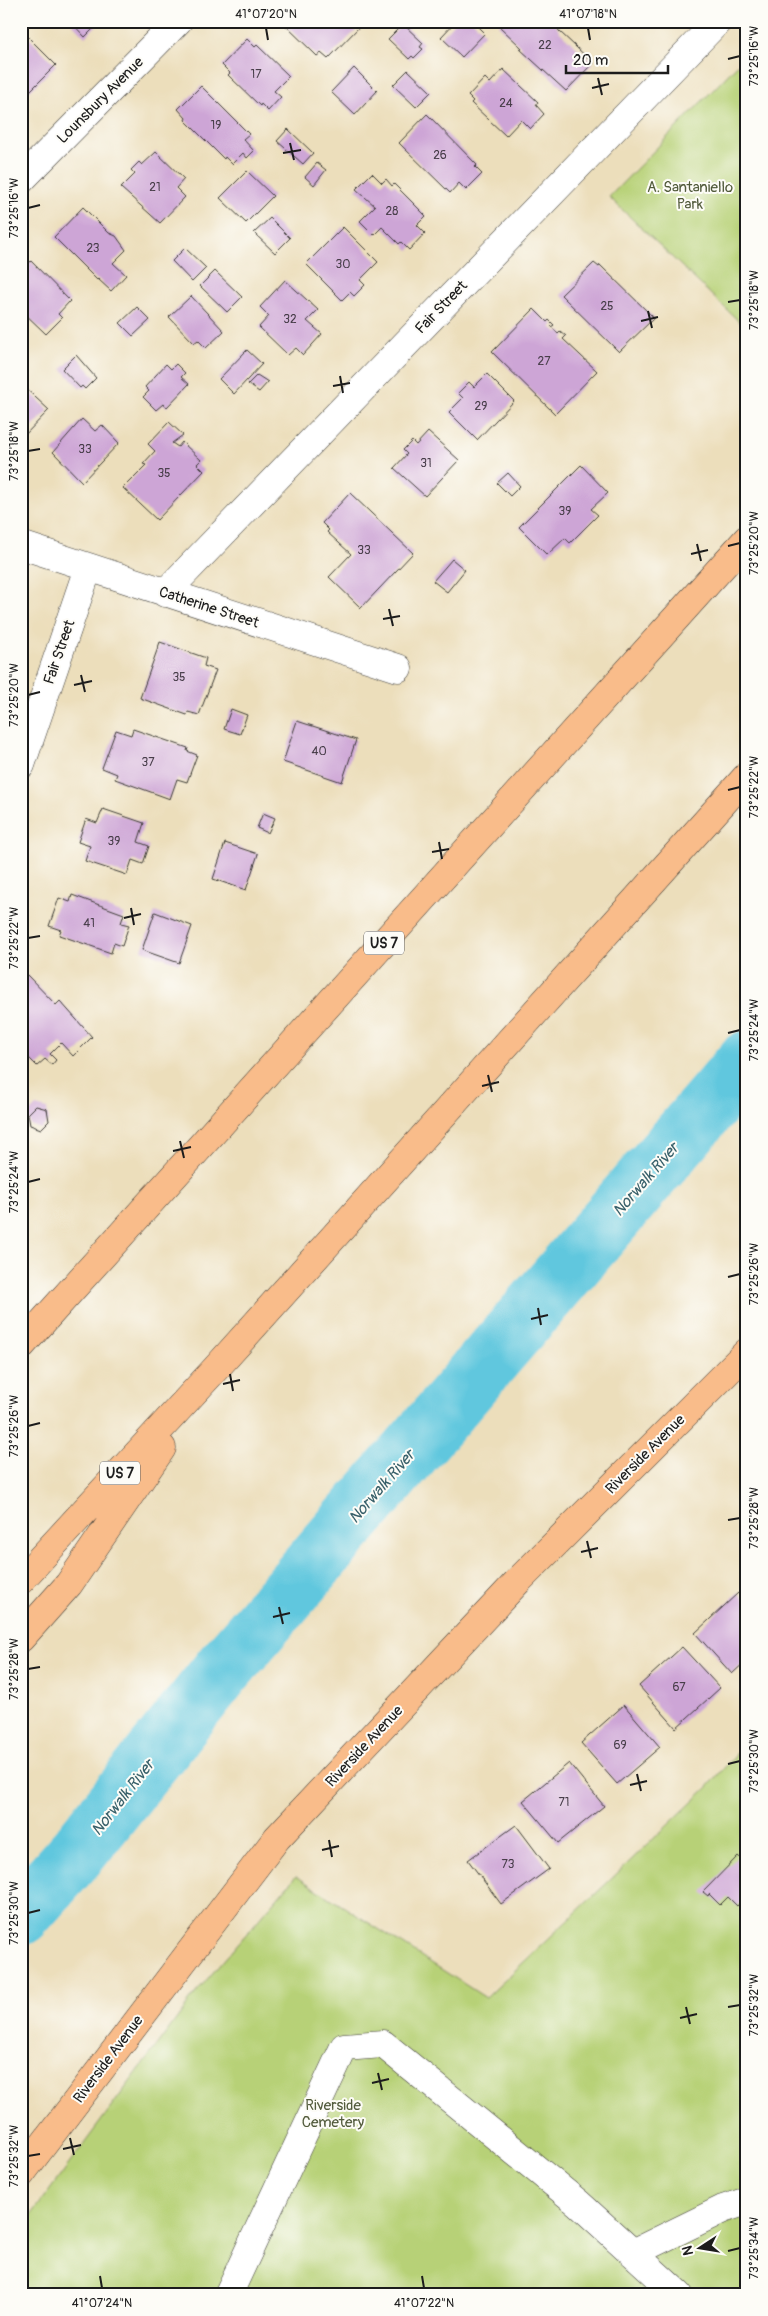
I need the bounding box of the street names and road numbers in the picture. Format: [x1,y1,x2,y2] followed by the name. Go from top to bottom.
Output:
[53,53,148,148] street label: Lounsbury Avenue
[411,276,472,338] street label: Fair Street
[156,582,262,633] street label: Catherine Street
[40,616,80,687] street label: Fair Street
[364,931,404,954] road number: US 7
[602,1410,690,1498] street label: Riverside Avenue
[100,1462,140,1485] road number: US 7
[322,1701,408,1791] street label: Riverside Avenue
[69,2011,148,2107] street label: Riverside Avenue

